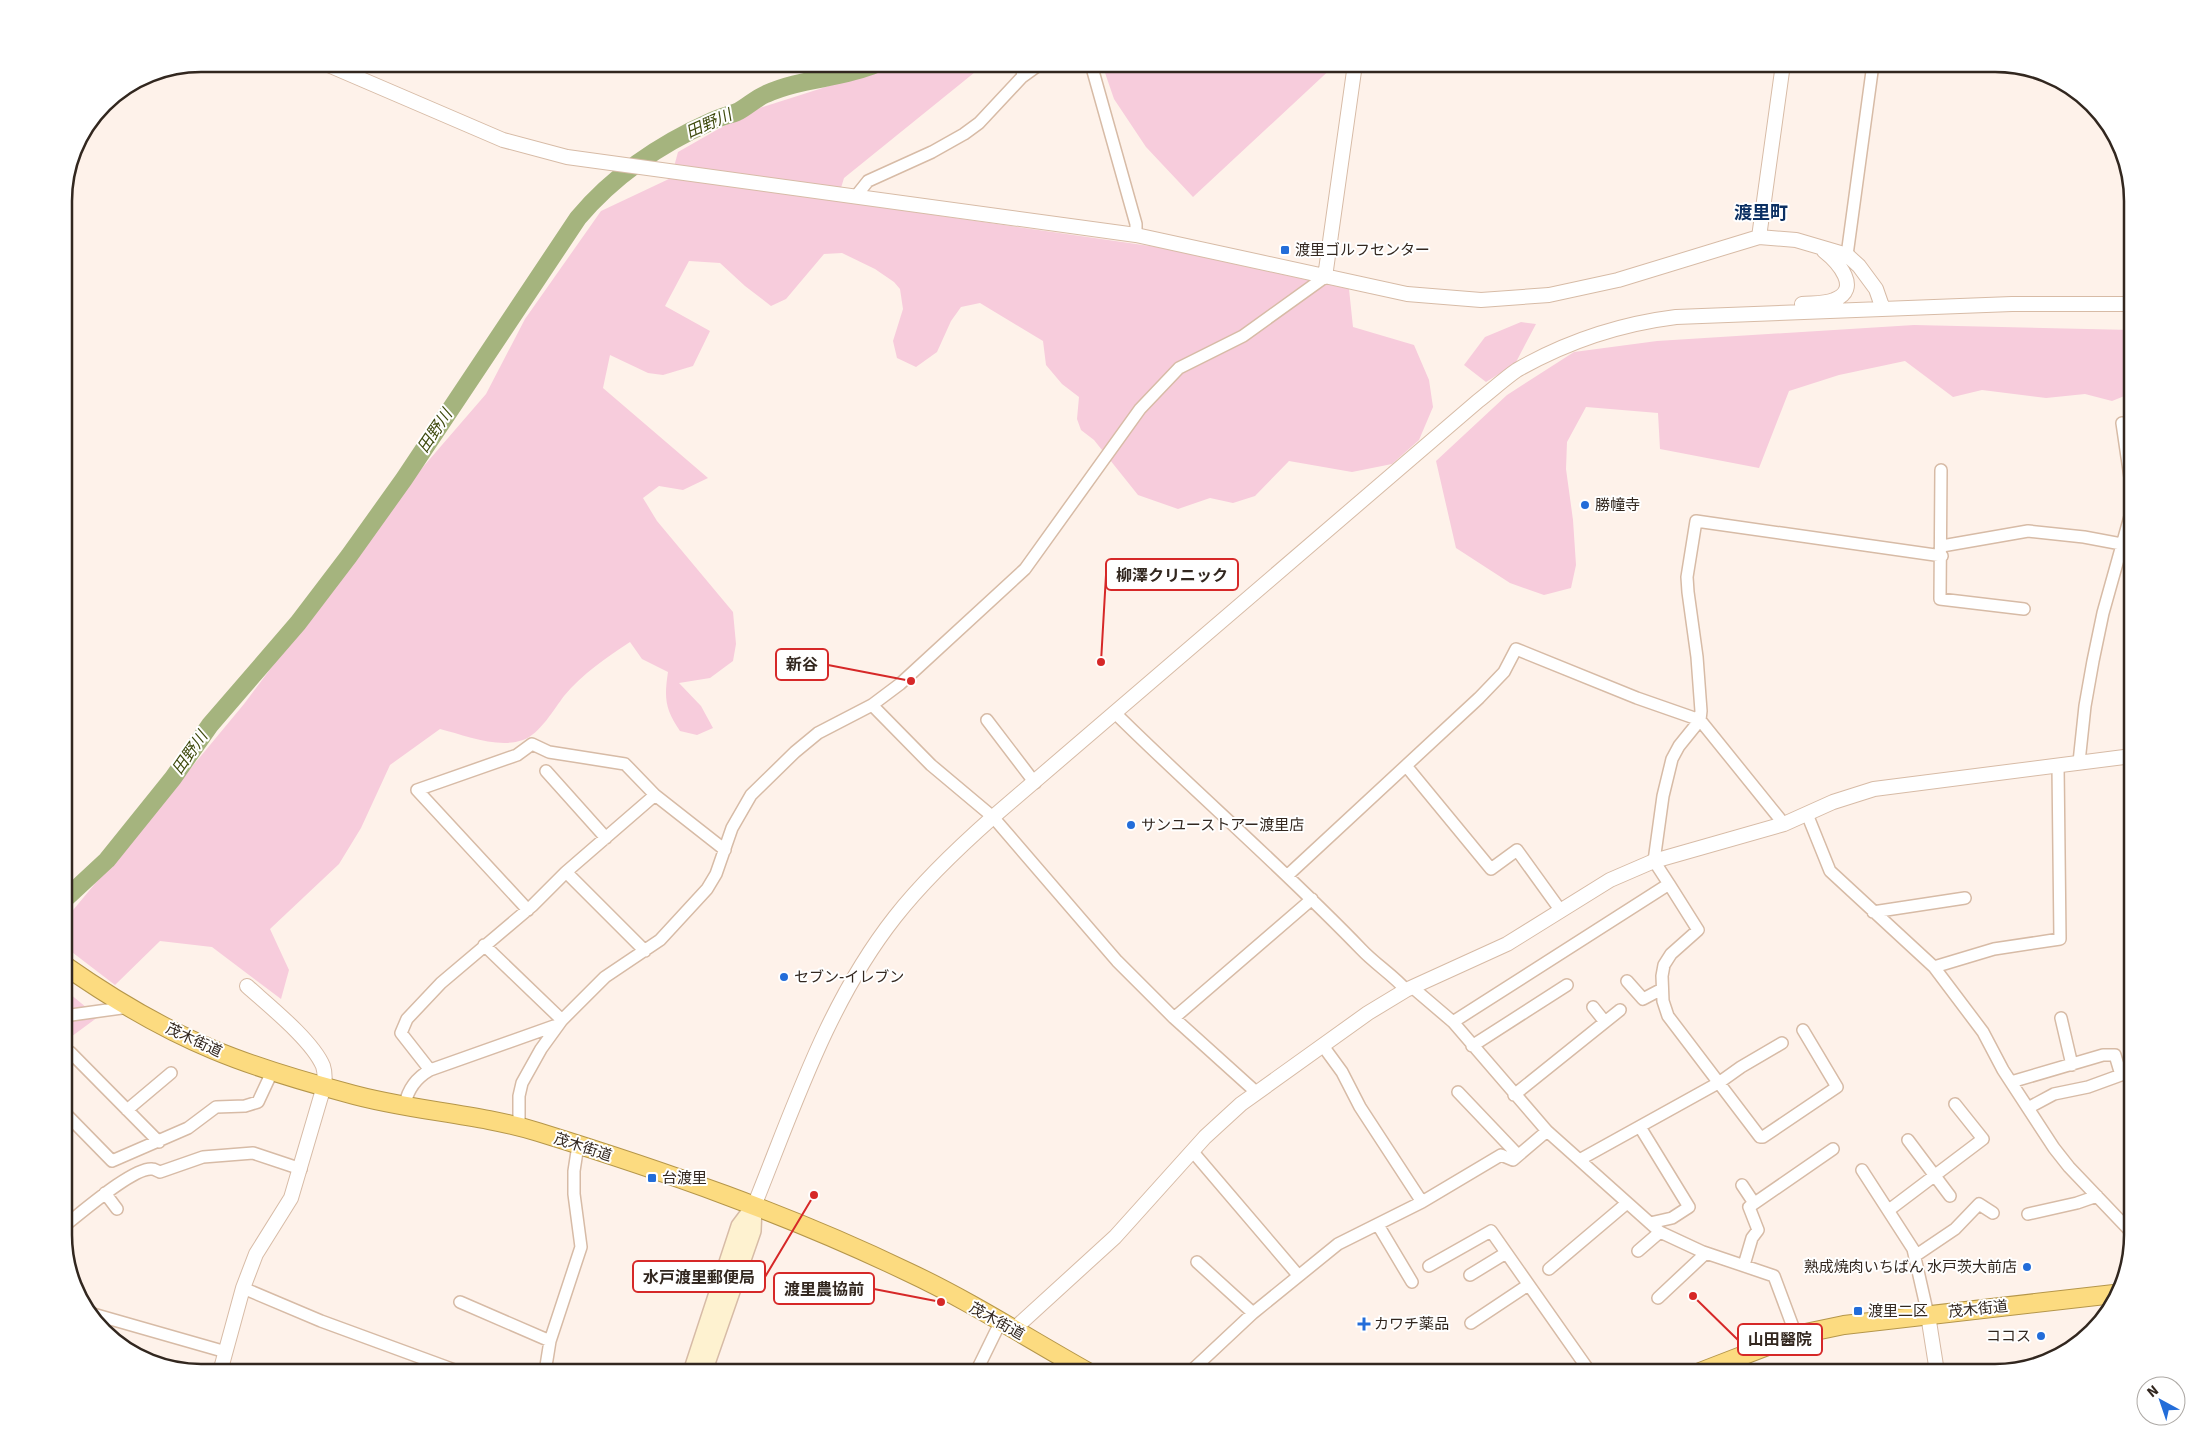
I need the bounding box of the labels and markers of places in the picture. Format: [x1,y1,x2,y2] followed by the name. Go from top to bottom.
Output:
[1295,241,1430,259] place label: 渡里ゴルフセンター
[1279,244,1291,256] marker: 渡里ゴルフセンター
[1595,496,1640,514] place label: 勝幢寺
[1579,499,1591,511] marker: 勝幢寺
[1106,559,1238,590] callout: 柳澤クリニック
[776,649,828,680] callout: 新谷
[1141,816,1304,834] place label: サンユーストアー渡里店
[1125,819,1137,831] marker: サンユーストアー渡里店
[794,968,904,986] place label: セブン-イレブン
[778,971,790,983] marker: セブン-イレブン
[662,1169,707,1187] place label: 台渡里
[646,1172,658,1184] marker: 台渡里
[1804,1258,2017,1276] place label: 熟成焼肉いちばん 水戸茨大前店
[633,1261,765,1292] callout: 水戸渡里郵便局
[2021,1261,2033,1273] marker: 熟成焼肉いちばん 水戸茨大前店
[774,1273,874,1304] callout: 渡里農協前
[1868,1302,1928,1320] place label: 渡里二区
[1852,1305,1864,1317] marker: 渡里二区
[1374,1315,1449,1333] place label: カワチ薬品
[1358,1318,1370,1330] marker: カワチ薬品
[1738,1324,1822,1355] callout: 山田醫院
[1986,1327,2031,1345] place label: ココス
[2035,1330,2047,1342] marker: ココス

